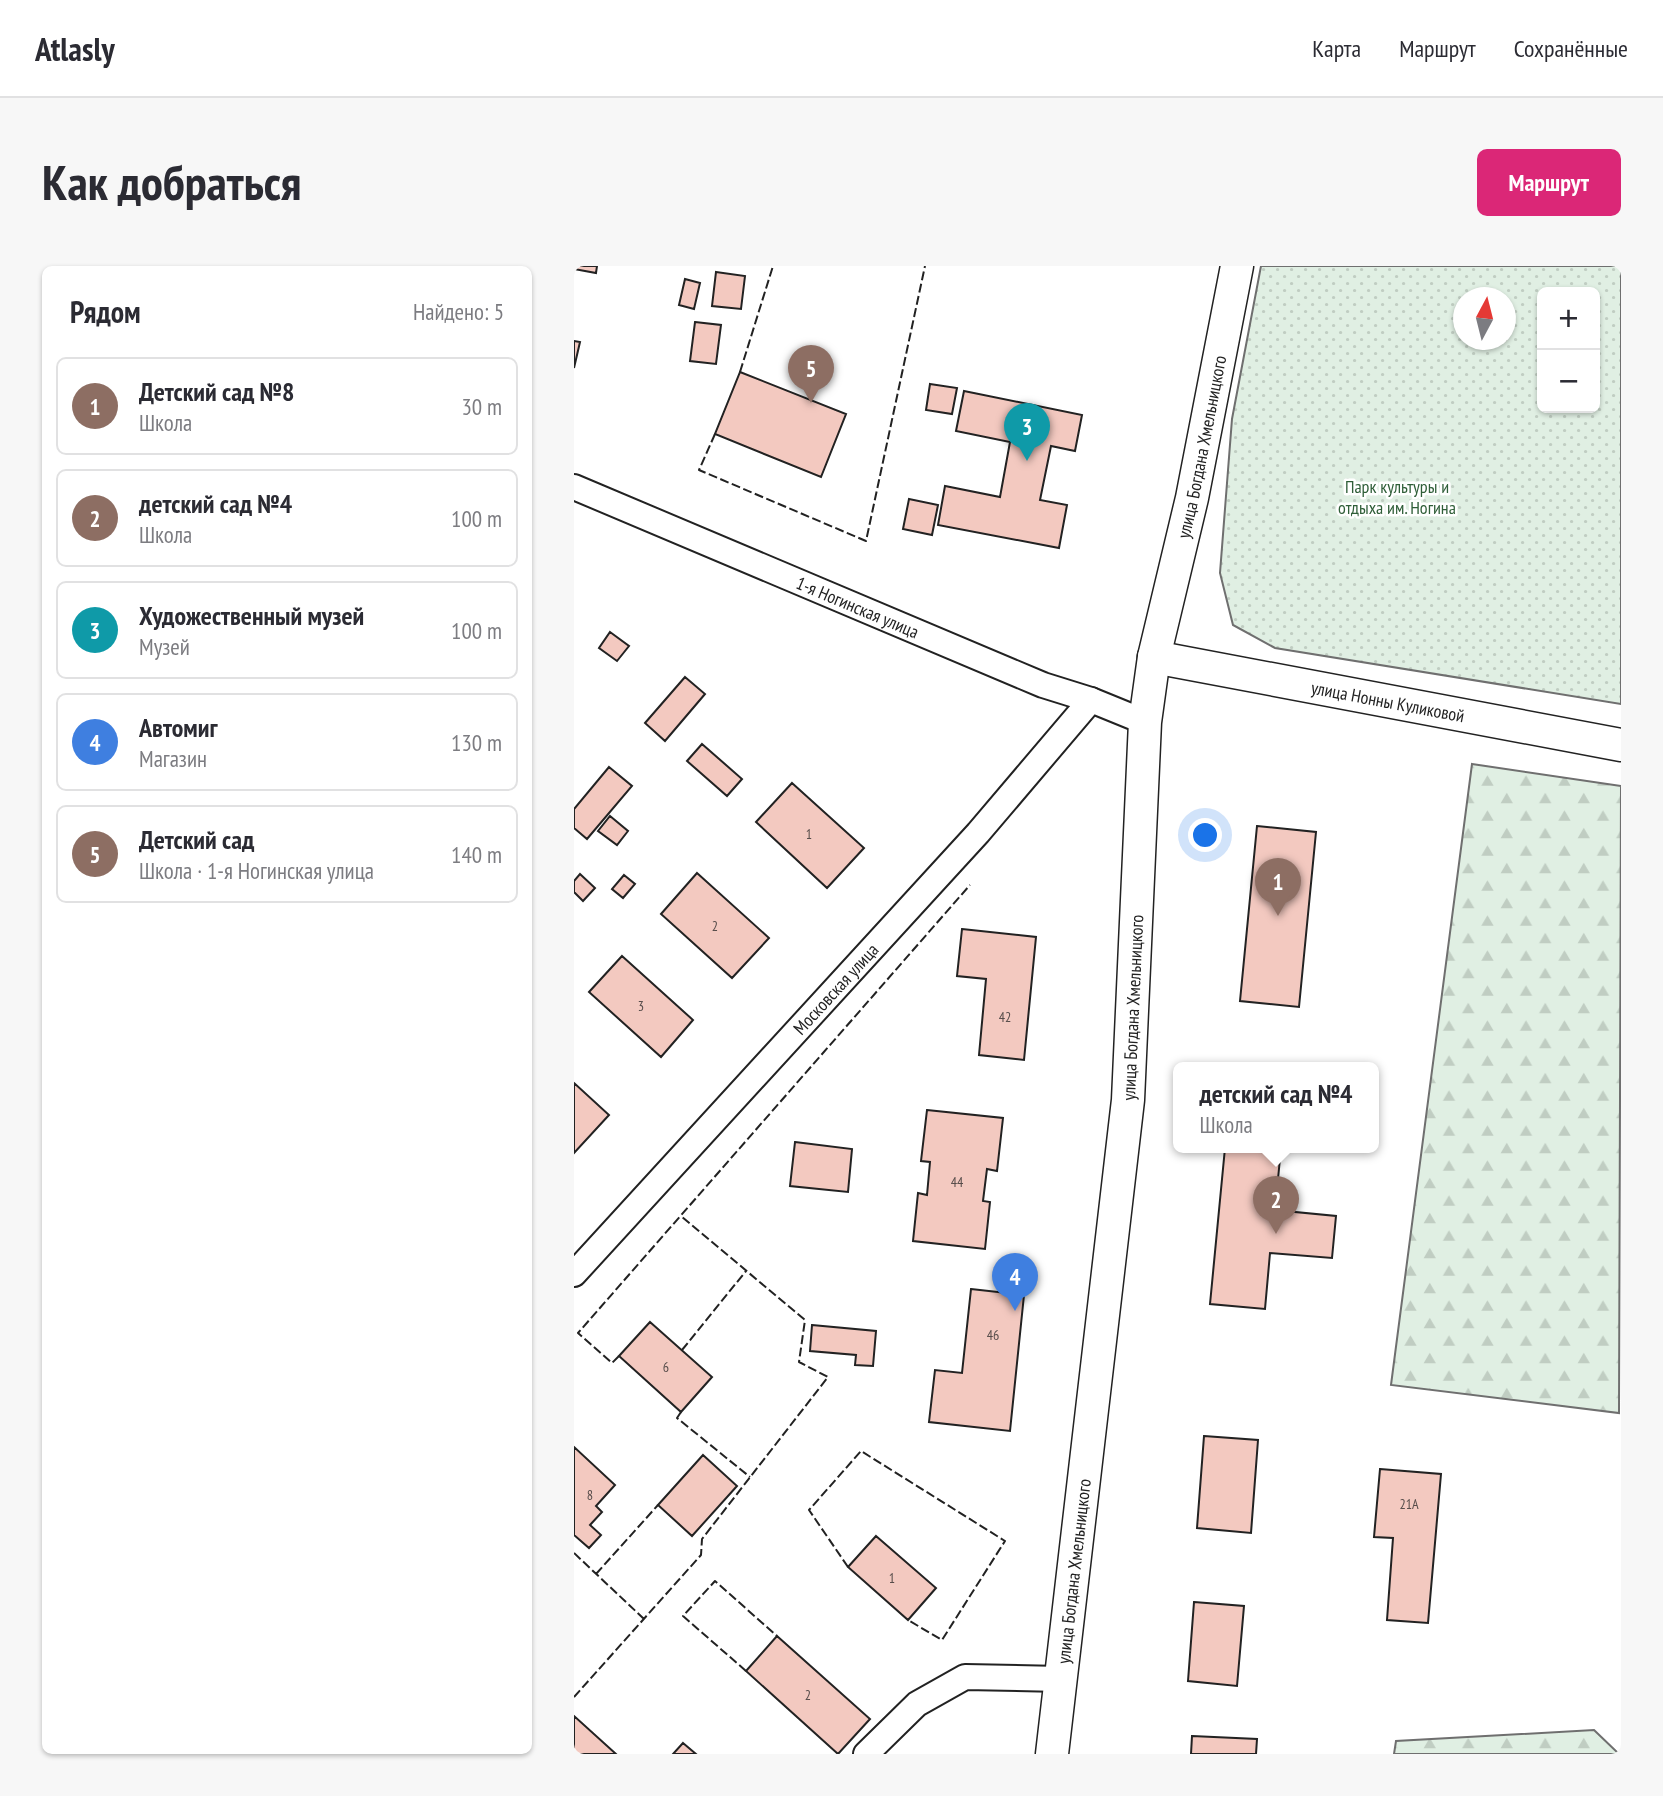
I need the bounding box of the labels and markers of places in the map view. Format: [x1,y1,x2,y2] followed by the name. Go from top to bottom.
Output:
[788,345,834,403] pin: 5
[1004,403,1050,461] pin: 3
[1255,858,1301,916] pin: 1
[1253,1176,1299,1234] pin: 2
[992,1253,1038,1311] pin: 4

